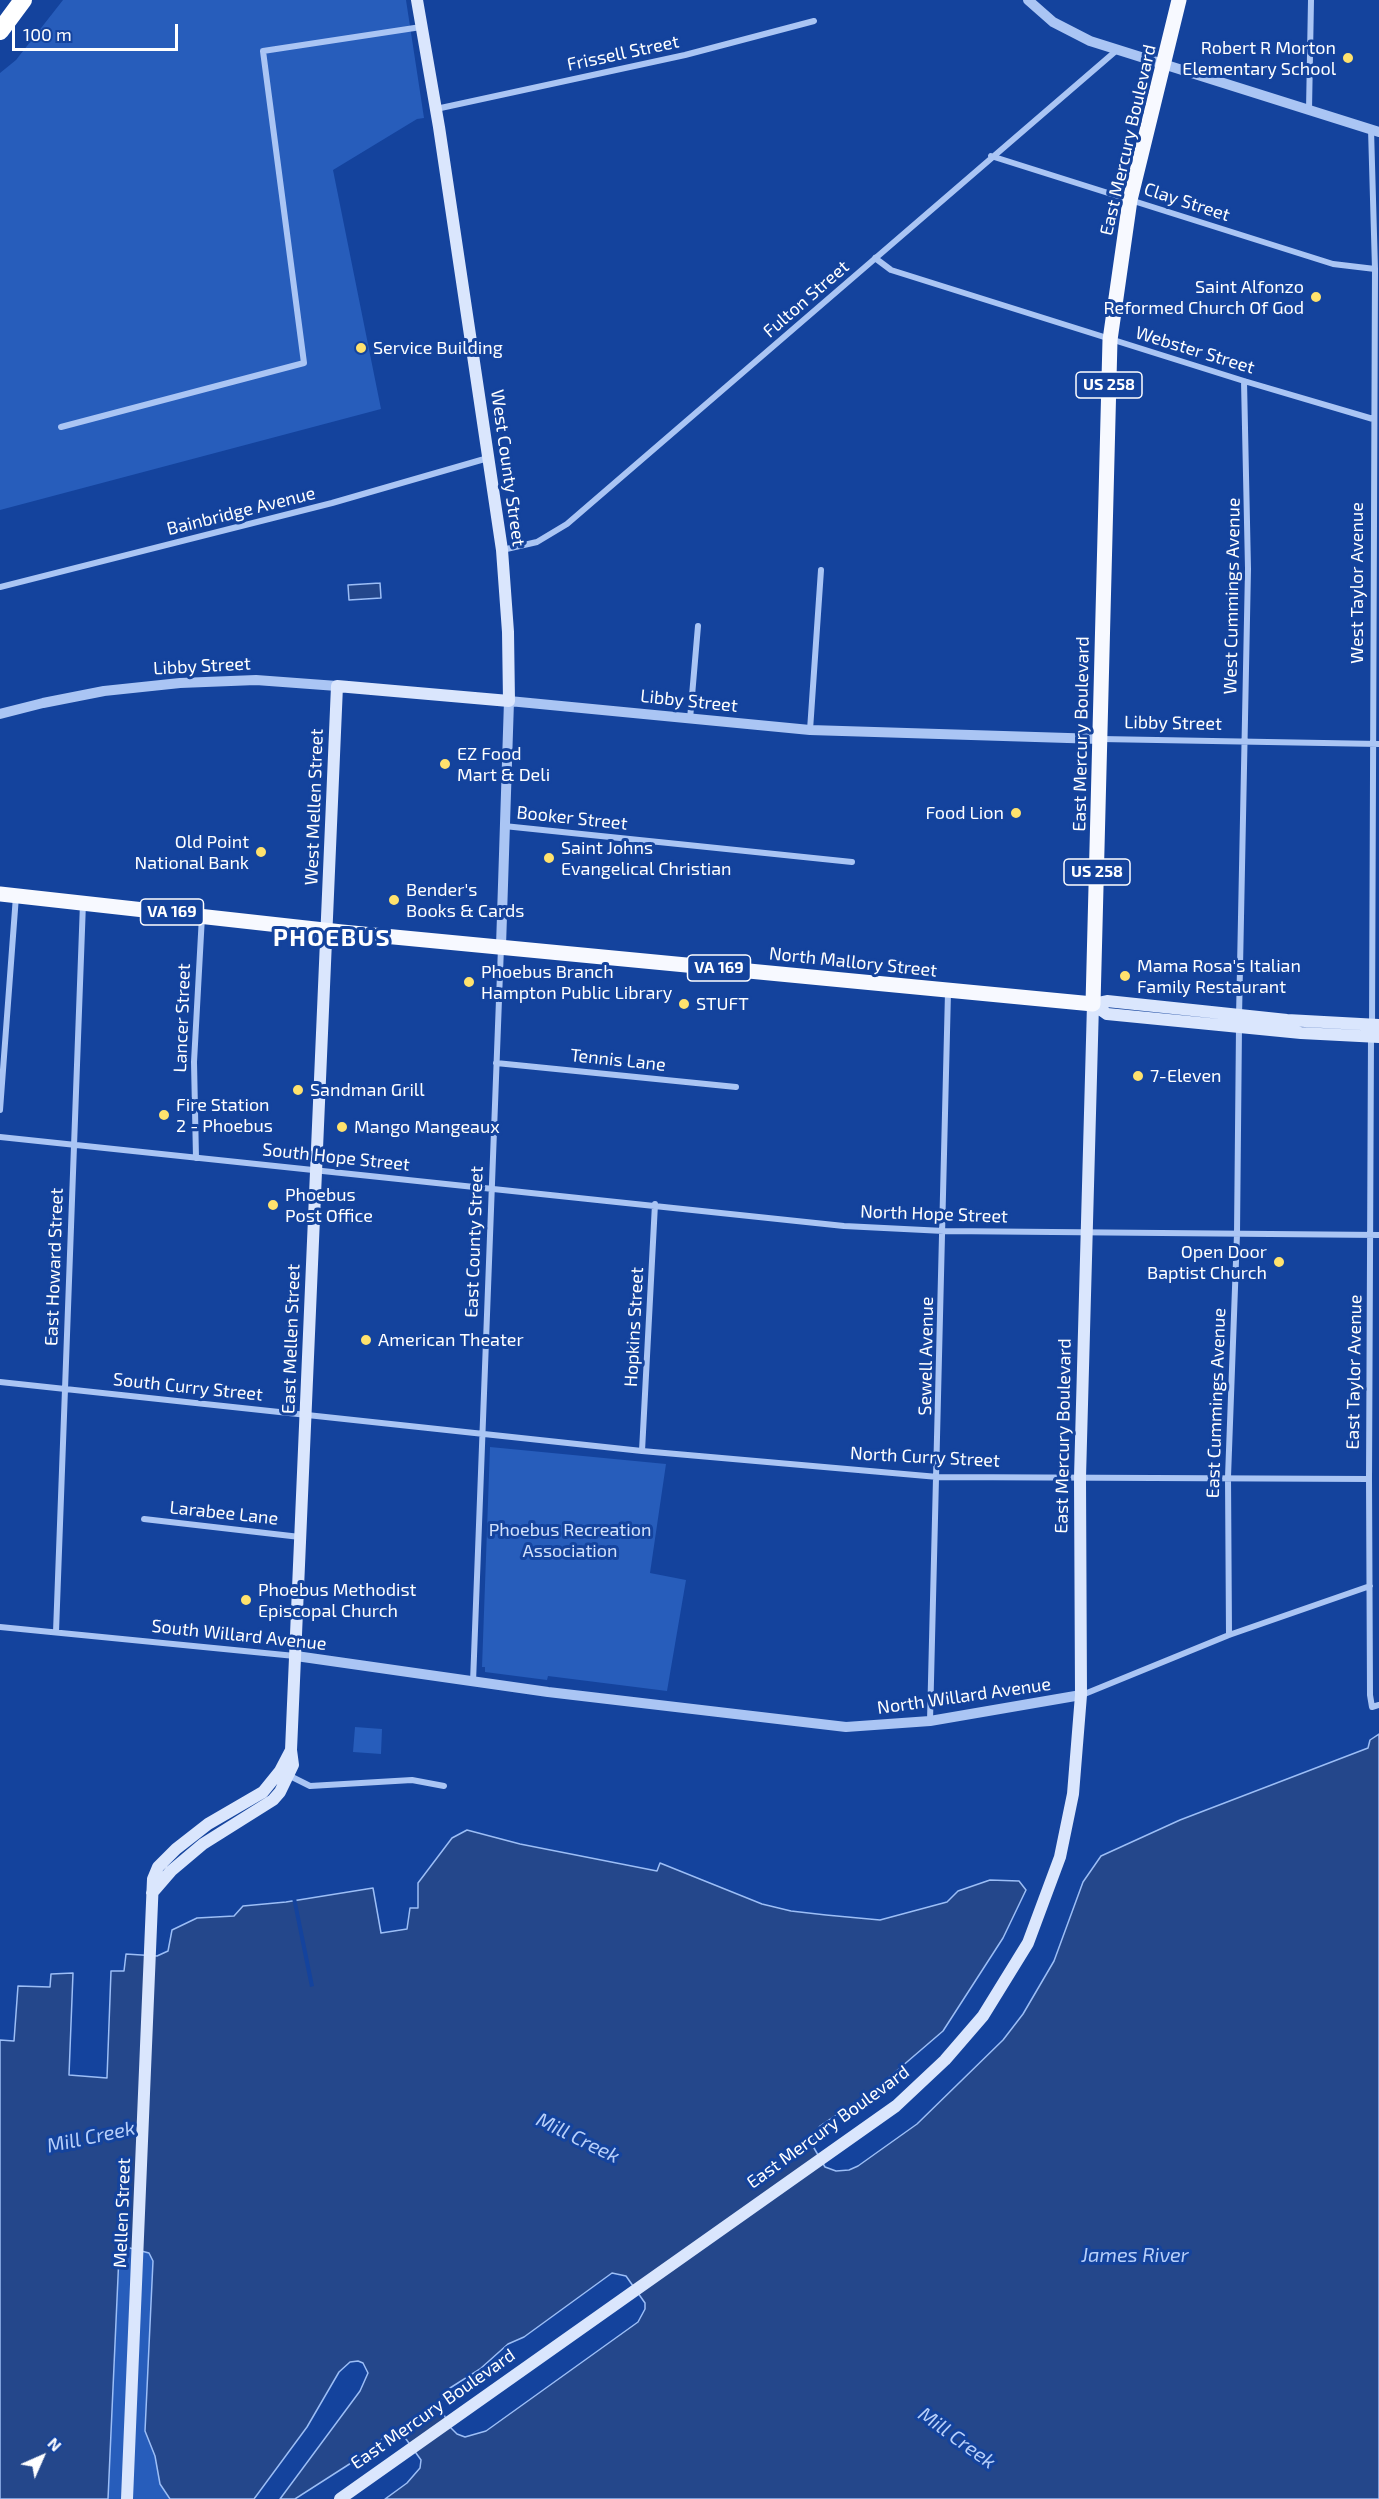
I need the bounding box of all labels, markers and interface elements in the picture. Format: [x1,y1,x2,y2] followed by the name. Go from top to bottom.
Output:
[15,12,182,50] scale bar
[23,23,72,45] text: 100 m
[565,31,681,75] street label: Frissell Street
[1182,37,1336,80] place label: Robert R Morton Elementary School
[1095,42,1161,238] street label: East Mercury Boulevard
[1341,51,1355,65] marker: Robert R Morton Elementary School
[1141,178,1233,226] street label: Clay Street
[759,256,853,342] street label: Fulton Street
[1103,276,1304,318] place label: Saint Alfonzo Reformed Church Of God
[1309,290,1323,304] marker: Saint Alfonzo Reformed Church Of God
[1133,322,1257,378] street label: Webster Street
[373,337,503,359] place label: Service Building
[354,341,368,355] marker: Service Building
[1076,372,1142,398] road number: US 258
[486,388,530,548] street label: West County Street
[165,482,317,540] street label: Bainbridge Avenue
[1219,497,1245,695] street label: West Cummings Avenue
[1346,502,1368,664] street label: West Taylor Avenue
[1068,636,1094,832] street label: East Mercury Boulevard
[153,653,251,679] street label: Libby Street
[639,685,739,717] street label: Libby Street
[1124,711,1222,735] street label: Libby Street
[300,728,328,886] street label: West Mellen Street
[457,743,550,786] place label: EZ Food Mart & Deli
[438,757,452,771] marker: EZ Food Mart & Deli
[515,801,629,835] street label: Booker Street
[925,802,1004,824] place label: Food Lion
[1009,806,1023,820] marker: Food Lion
[135,831,249,874] place label: Old Point National Bank
[561,837,732,880] place label: Saint Johns Evangelical Christian
[254,845,268,859] marker: Old Point National Bank
[542,851,556,865] marker: Saint Johns Evangelical Christian
[1064,859,1130,885] road number: US 258
[406,879,524,922] place label: Bender's Books & Cards
[387,893,401,907] marker: Bender's Books & Cards
[140,899,204,925] road number: VA 169
[273,924,391,952] district label: PHOEBUS
[768,942,938,982] street label: North Mallory Street
[688,955,750,981] road number: VA 169
[1137,955,1301,998] place label: Mama Rosa's Italian Family Restaurant
[481,961,672,1004] place label: Phoebus Branch Hampton Public Library
[169,963,195,1073] street label: Lancer Street
[1118,969,1132,983] marker: Mama Rosa's Italian Family Restaurant
[462,975,476,989] marker: Phoebus Branch Hampton Public Library
[696,993,749,1015] place label: STUFT
[677,997,691,1011] marker: STUFT
[569,1044,667,1076] street label: Tennis Lane
[1150,1065,1222,1087] place label: 7-Eleven
[1131,1069,1145,1083] marker: 7-Eleven
[310,1079,425,1101] place label: Sandman Grill
[291,1083,305,1097] marker: Sandman Grill
[176,1094,273,1136] place label: Fire Station 2 - Phoebus
[157,1108,171,1122] marker: Fire Station 2 - Phoebus
[354,1116,500,1138] place label: Mango Mangeaux
[335,1120,349,1134] marker: Mango Mangeaux
[261,1139,411,1175] street label: South Hope Street
[461,1166,487,1318] street label: East County Street
[285,1184,373,1226] place label: Phoebus Post Office
[40,1188,68,1346] street label: East Howard Street
[266,1198,280,1212] marker: Phoebus Post Office
[860,1201,1008,1227] street label: North Hope Street
[1147,1241,1267,1284] place label: Open Door Baptist Church
[1272,1255,1286,1269] marker: Open Door Baptist Church
[278,1264,304,1414] street label: East Mellen Street
[620,1267,648,1387] street label: Hopkins Street
[1342,1294,1366,1450] street label: East Taylor Avenue
[914,1296,938,1416] street label: Sewell Avenue
[1202,1307,1230,1499] street label: East Cummings Avenue
[378,1329,524,1351] place label: American Theater
[359,1333,373,1347] marker: American Theater
[1050,1338,1076,1534] street label: East Mercury Boulevard
[112,1368,264,1406] street label: South Curry Street
[850,1442,1000,1472] street label: North Curry Street
[169,1497,279,1529] street label: Larabee Lane
[489,1519,651,1562] park label: Phoebus Recreation Association
[258,1579,416,1622] place label: Phoebus Methodist Episcopal Church
[239,1593,253,1607] marker: Phoebus Methodist Episcopal Church
[151,1615,327,1655] street label: South Willard Avenue
[876,1673,1052,1719] street label: North Willard Avenue
[743,2061,913,2193] street label: East Mercury Boulevard
[532,2108,624,2168] water label: Mill Creek
[45,2116,137,2158] water label: Mill Creek
[109,2158,135,2268] street label: Mellen Street
[1081,2243,1189,2267] water label: James River
[347,2344,519,2474] street label: East Mercury Boulevard
[914,2402,1000,2474] water label: Mill Creek
[12,2427,72,2487] north arrow
[44,2433,66,2455] text: N

